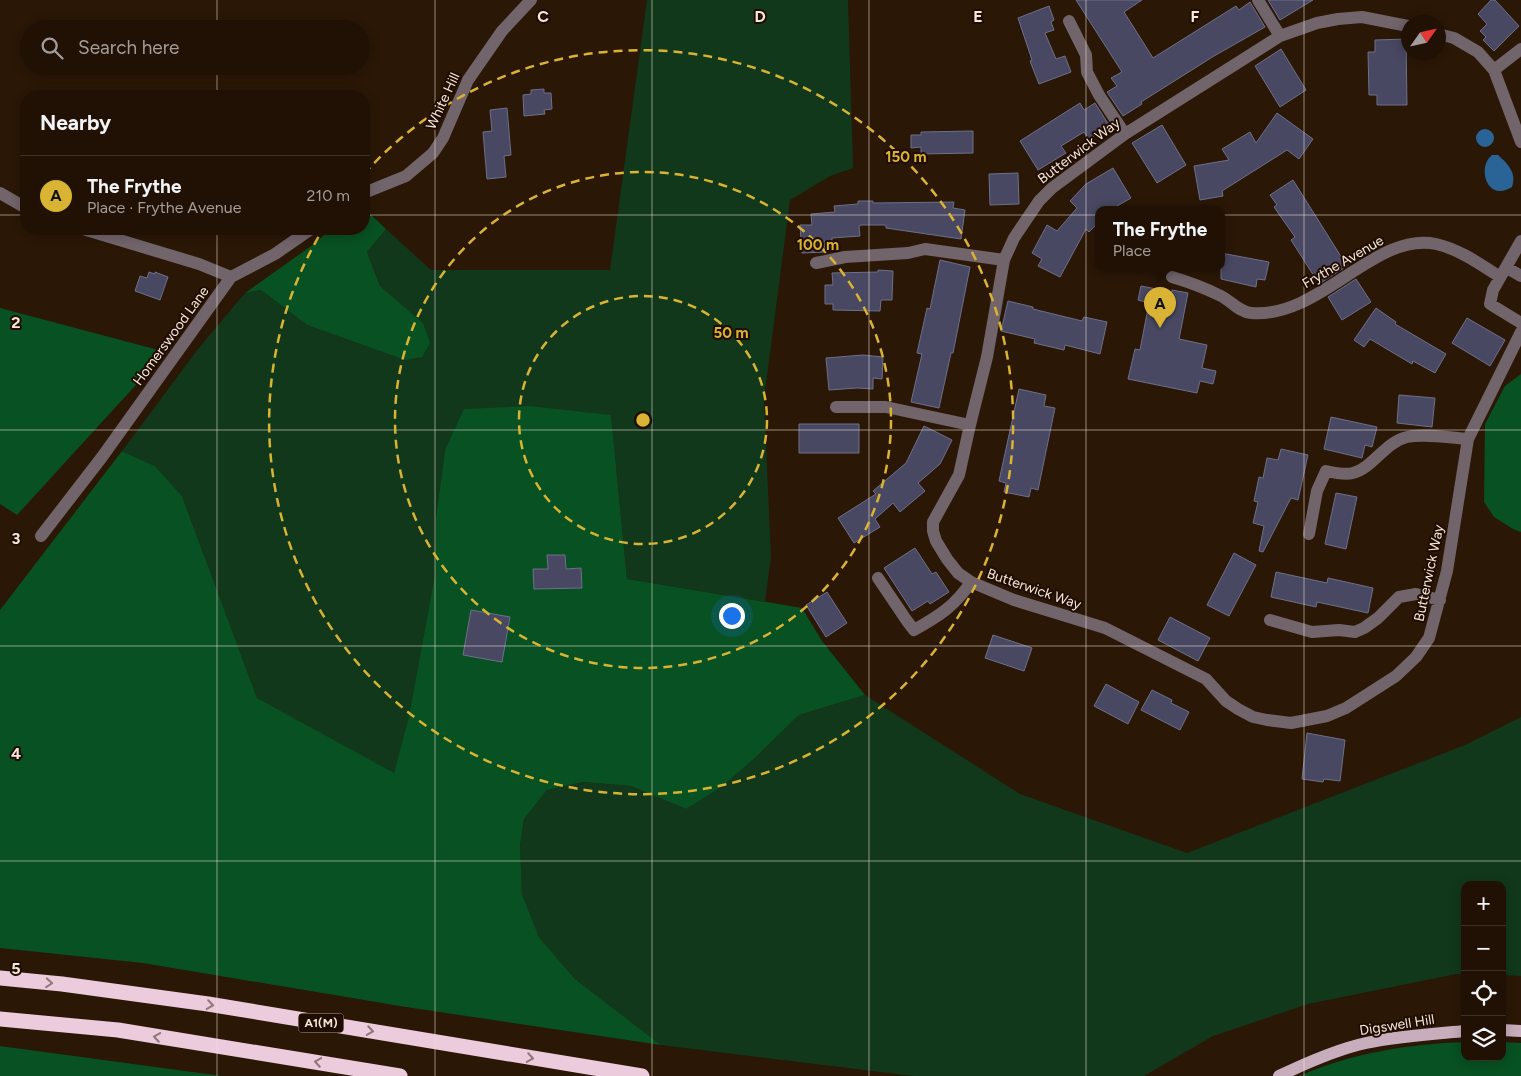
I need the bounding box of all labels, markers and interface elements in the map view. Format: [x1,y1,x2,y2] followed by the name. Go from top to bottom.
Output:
[537,7,549,26] text: C
[754,7,766,26] text: D
[973,7,983,26] text: E
[1191,7,1200,26] text: F
[1401,15,1446,60] north arrow
[20,20,370,75] search box
[38,34,66,62] icon: search
[78,36,180,59] text: Search here
[422,70,464,132] street label: White Hill
[40,110,111,135] text: Nearby
[1035,114,1124,187] street label: Butterwick Way
[885,148,927,166] text: 150 m
[87,175,181,198] text: The Frythe
[50,186,62,205] text: A
[307,186,350,205] text: 210 m
[87,198,241,217] text: Place · Frythe Avenue
[1095,206,1225,271] popup
[1113,218,1207,241] text: The Frythe
[1299,232,1387,292] street label: Frythe Avenue
[797,236,839,254] text: 100 m
[1113,241,1151,260] text: Place
[129,283,213,389] street label: Homerswood Lane
[1144,287,1176,328] pin: A
[11,313,21,332] text: 2
[713,324,749,342] text: 50 m
[634,411,652,429] centre of rings
[1410,522,1448,623] street label: Butterwick Way
[12,529,21,548] text: 3
[985,565,1084,613] street label: Butterwick Way
[719,603,745,629] your location
[11,744,21,763] text: 4
[1461,881,1506,1061] map controls
[1461,881,1506,926] button: +
[1461,926,1506,971] button: −
[11,959,21,978] text: 5
[1461,971,1506,1016] button: locate
[45,977,53,988] one-way arrow
[205,999,214,1009] one-way arrow
[1358,1011,1436,1039] street label: Digswell Hill
[298,1014,344,1032] road number: A1(M)
[1461,1016,1506,1061] button: layers
[365,1026,374,1036] one-way arrow
[153,1032,162,1042] one-way arrow
[526,1052,535,1062] one-way arrow
[313,1058,322,1068] one-way arrow

